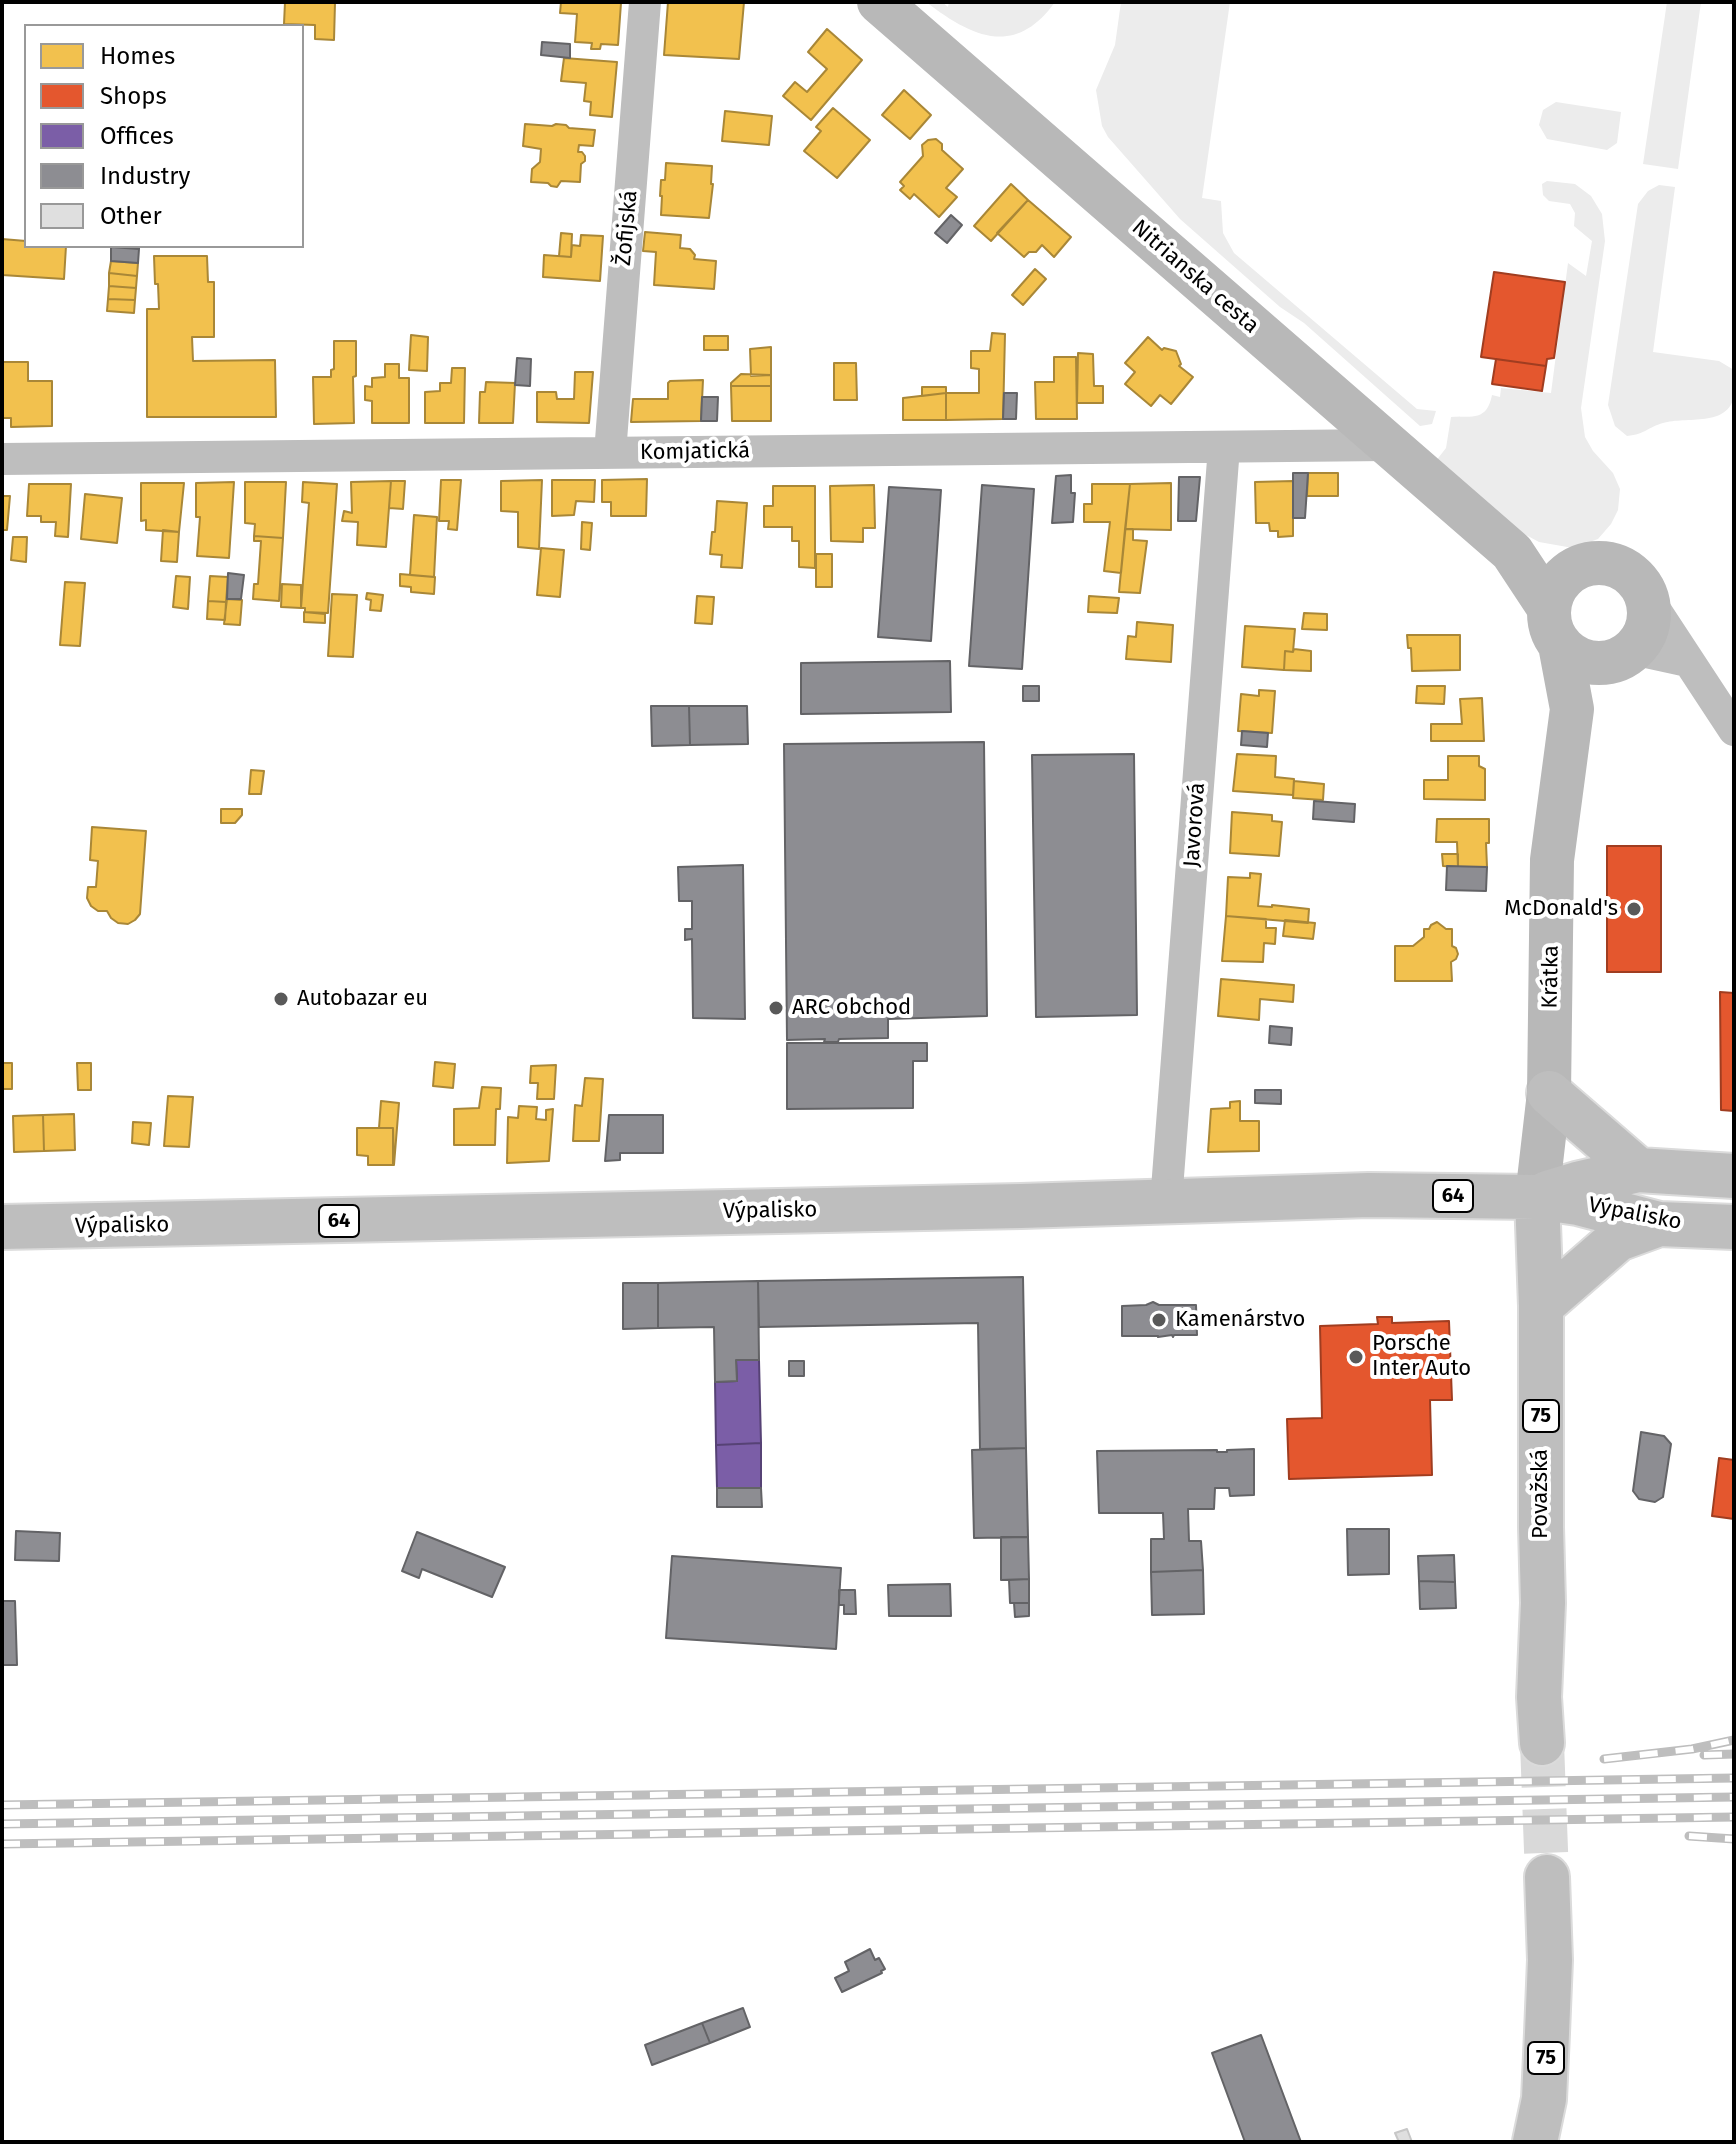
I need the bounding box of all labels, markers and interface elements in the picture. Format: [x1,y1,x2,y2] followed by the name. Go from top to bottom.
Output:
[24,24,304,248] legend
[100,42,175,70] text: Homes
[100,82,167,110] text: Shops
[100,122,174,150] text: Offices
[100,162,190,190] text: Industry
[611,189,643,267] street label: Žofijská
[100,202,162,230] text: Other
[1126,215,1264,339] street label: Nitrianska cesta
[640,438,750,466] street label: Komjatická
[1179,782,1211,868] street label: Javorová
[1504,896,1618,922] place label: McDonald's
[1625,900,1643,918] marker: McDonald's
[1537,945,1565,1009] street label: Krátka
[297,986,428,1012] place label: Autobazar eu
[272,990,290,1008] marker: Autobazar eu
[792,995,911,1021] place label: ARC obchod
[767,999,785,1017] marker: ARC obchod
[1433,1180,1473,1212] road number: 64
[1586,1192,1684,1236] street label: Výpalisko
[723,1197,817,1225] street label: Výpalisko
[319,1205,359,1237] road number: 64
[75,1212,169,1240] street label: Výpalisko
[1175,1307,1305,1333] place label: Kamenárstvo
[1150,1311,1168,1329] marker: Kamenárstvo
[1372,1331,1471,1382] place label: Porsche Inter Auto
[1347,1348,1365,1366] marker: Porsche Inter Auto
[1523,1400,1559,1432] road number: 75
[1528,1449,1554,1539] street label: Považská
[1528,2042,1564,2074] road number: 75

